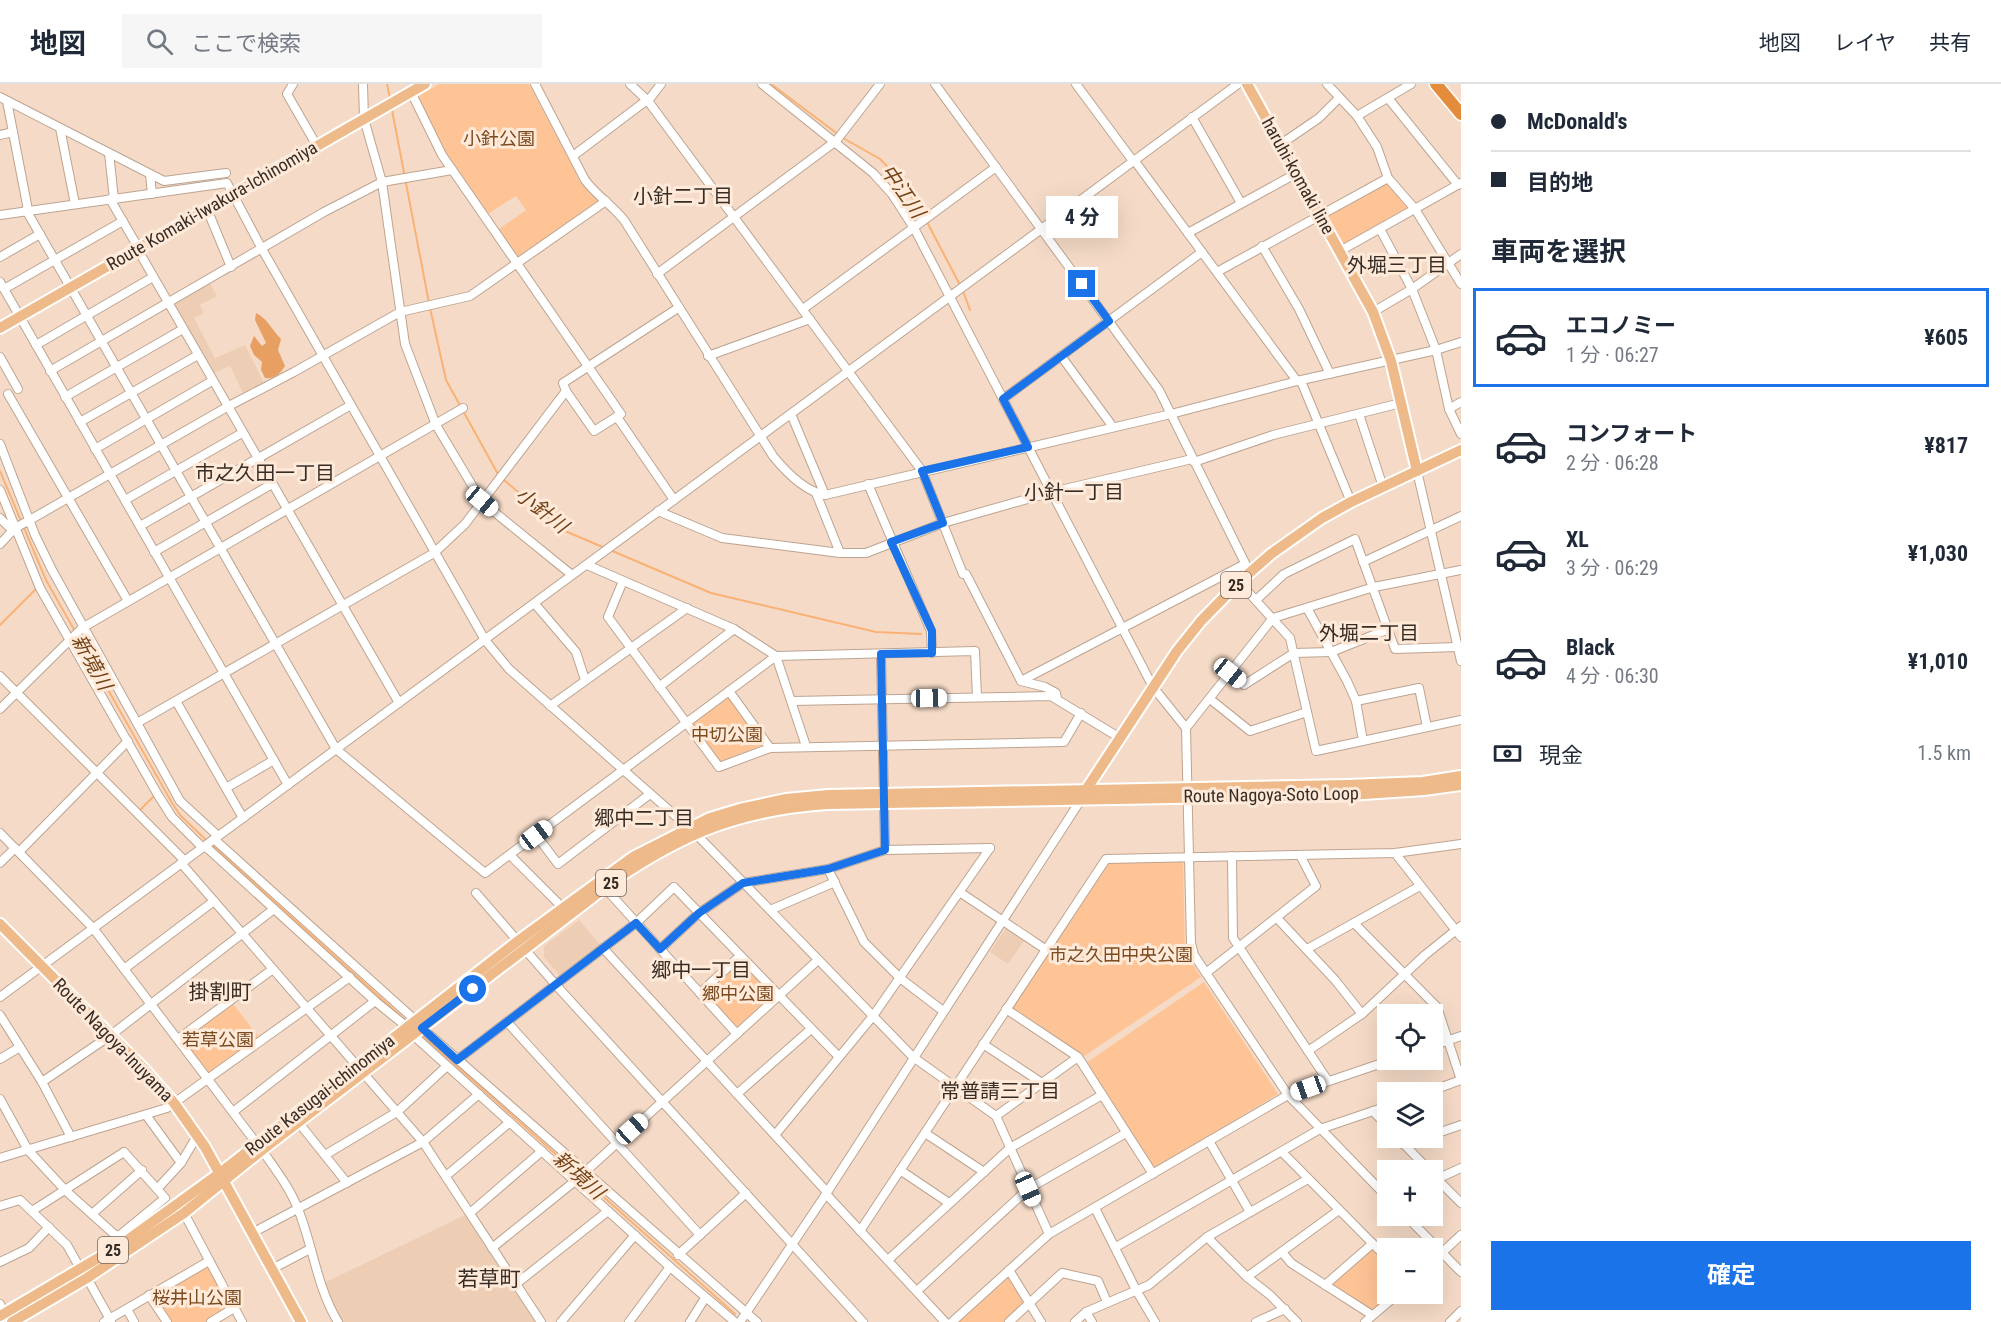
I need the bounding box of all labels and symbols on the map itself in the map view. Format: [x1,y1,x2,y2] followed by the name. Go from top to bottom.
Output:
[1258,114,1339,238] street label: haruhi-komaki line
[463,128,535,149] park label: 小針公園
[103,137,321,275] street label: Route Komaki-Iwakura-Ichinomiya
[876,160,931,224] water label: 中江川
[633,184,733,208] district label: 小針二丁目
[1046,197,1118,239] callout: 4 分
[1347,253,1447,277] district label: 外堀三丁目
[1068,270,1095,297] route end
[195,461,335,485] district label: 市之久田一丁目
[1024,480,1124,504] district label: 小針一丁目
[511,482,575,539] water label: 小針川
[462,483,502,519] car
[1221,572,1251,598] road number: 25
[1319,621,1419,645] district label: 外堀二丁目
[67,630,118,696] water label: 新境川
[1210,655,1250,691] car
[911,689,947,707] car
[691,724,763,745] park label: 中切公園
[1183,782,1359,807] street label: Route Nagoya-Soto Loop
[594,806,694,830] district label: 郷中二丁目
[516,817,556,853] car
[596,870,626,896] road number: 25
[1049,944,1193,965] park label: 市之久田中央公園
[651,958,751,982] district label: 郷中一丁目
[49,974,178,1106] street label: Route Nagoya-Inuyama
[459,975,486,1002] route start
[189,980,252,1004] district label: 掛割町
[702,983,774,1004] park label: 郷中公園
[182,1029,254,1050] park label: 若草公園
[241,1030,399,1159] street label: Route Kasugai-Ichinomiya
[1288,1073,1328,1103] car
[940,1079,1060,1103] district label: 常普請三丁目
[613,1110,651,1148] car
[549,1146,611,1205] water label: 新境川
[1012,1169,1044,1209] car
[98,1237,128,1263] road number: 25
[458,1267,521,1291] district label: 若草町
[152,1287,242,1308] park label: 桜井山公園

